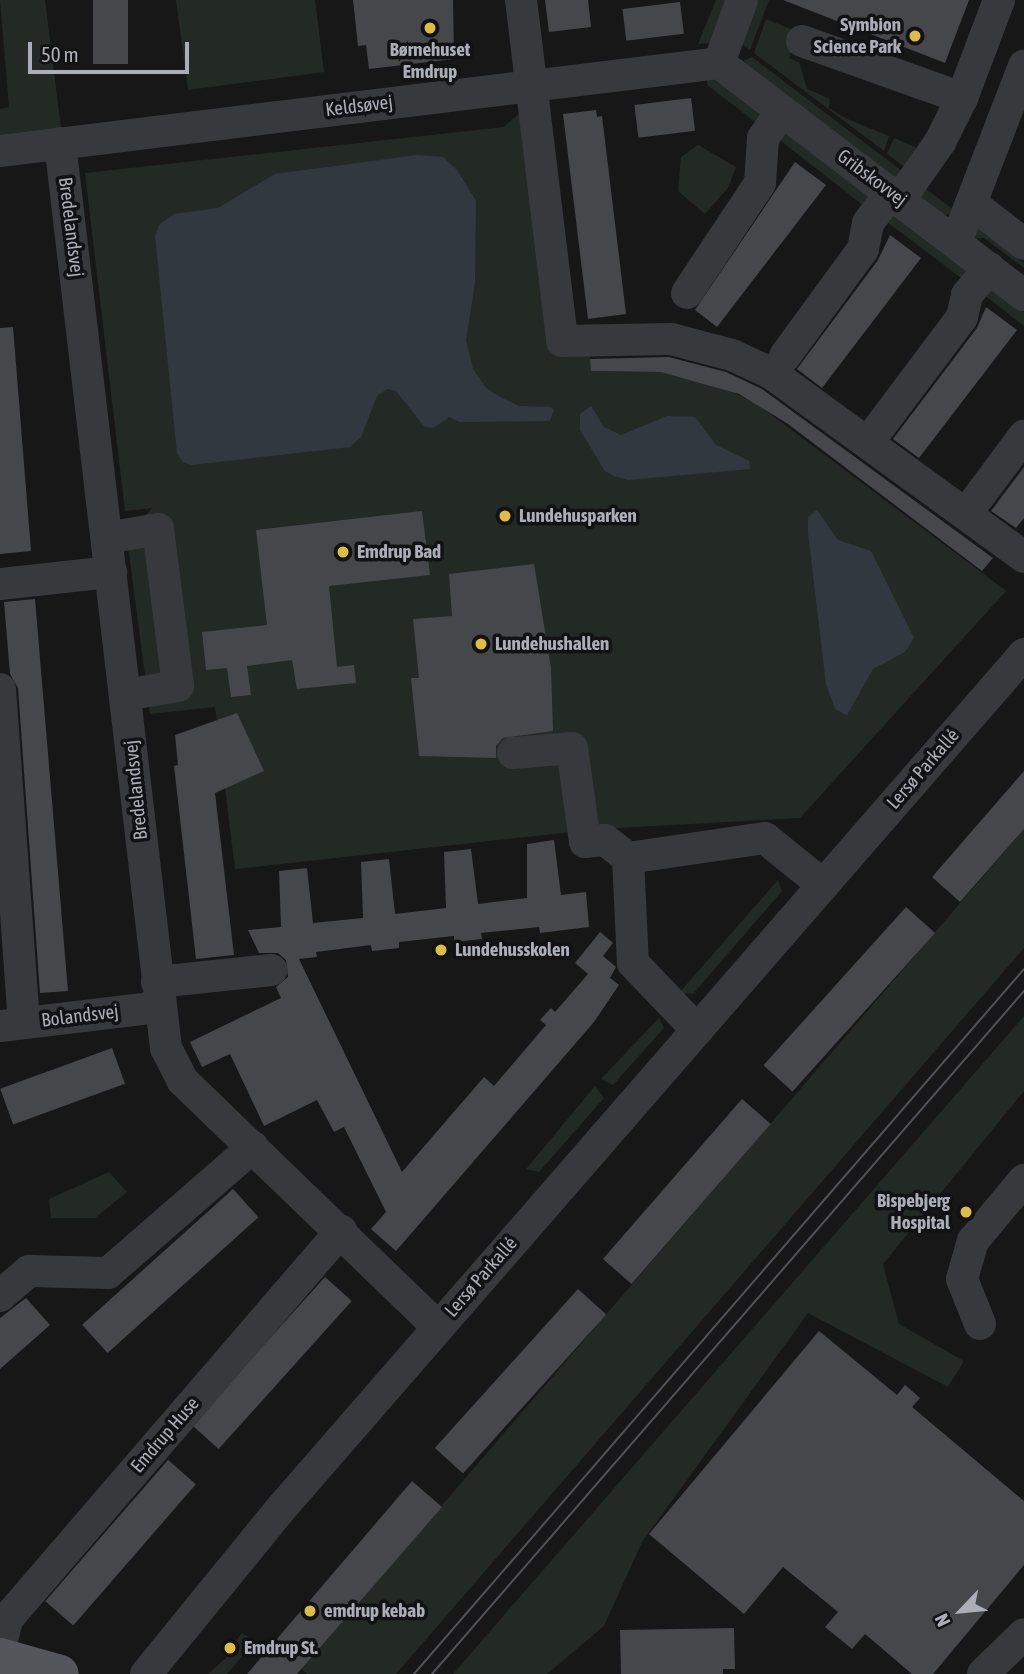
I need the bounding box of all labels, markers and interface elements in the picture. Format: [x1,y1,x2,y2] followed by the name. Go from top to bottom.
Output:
[814,14,901,58] place label: Symbion Science Park
[422,20,438,36] marker: Børnehuset Emdrup
[32,28,192,72] scale bar
[907,28,923,44] marker: Symbion Science Park
[390,39,470,83] place label: Børnehuset Emdrup
[41,42,79,66] text: 50 m
[324,91,394,121] street label: Keldsøvej
[833,145,911,211] street label: Gribskovvej
[54,176,88,278] street label: Bredelandsvej
[519,505,637,527] place label: Lundehusparken
[497,508,513,524] marker: Lundehusparken
[357,541,441,563] place label: Emdrup Bad
[335,544,351,560] marker: Emdrup Bad
[495,633,609,655] place label: Lundehushallen
[473,636,489,652] marker: Lundehushallen
[882,724,964,814] street label: Lersø Parkallé
[119,739,153,841] street label: Bredelandsvej
[455,939,570,961] place label: Lundehusskolen
[433,942,449,958] marker: Lundehusskolen
[40,1000,120,1032] street label: Bolandsvej
[877,1190,950,1234] place label: Bispebjerg Hospital
[956,1202,976,1222] marker: Bispebjerg Hospital
[440,1232,522,1322] street label: Lersø Parkallé
[126,1393,204,1477] street label: Emdrup Huse
[926,1576,996,1646] north arrow
[324,1600,425,1622] place label: emdrup kebab
[302,1603,318,1619] marker: emdrup kebab
[930,1610,954,1630] text: N
[244,1637,318,1659] place label: Emdrup St.
[222,1640,238,1656] marker: Emdrup St.

